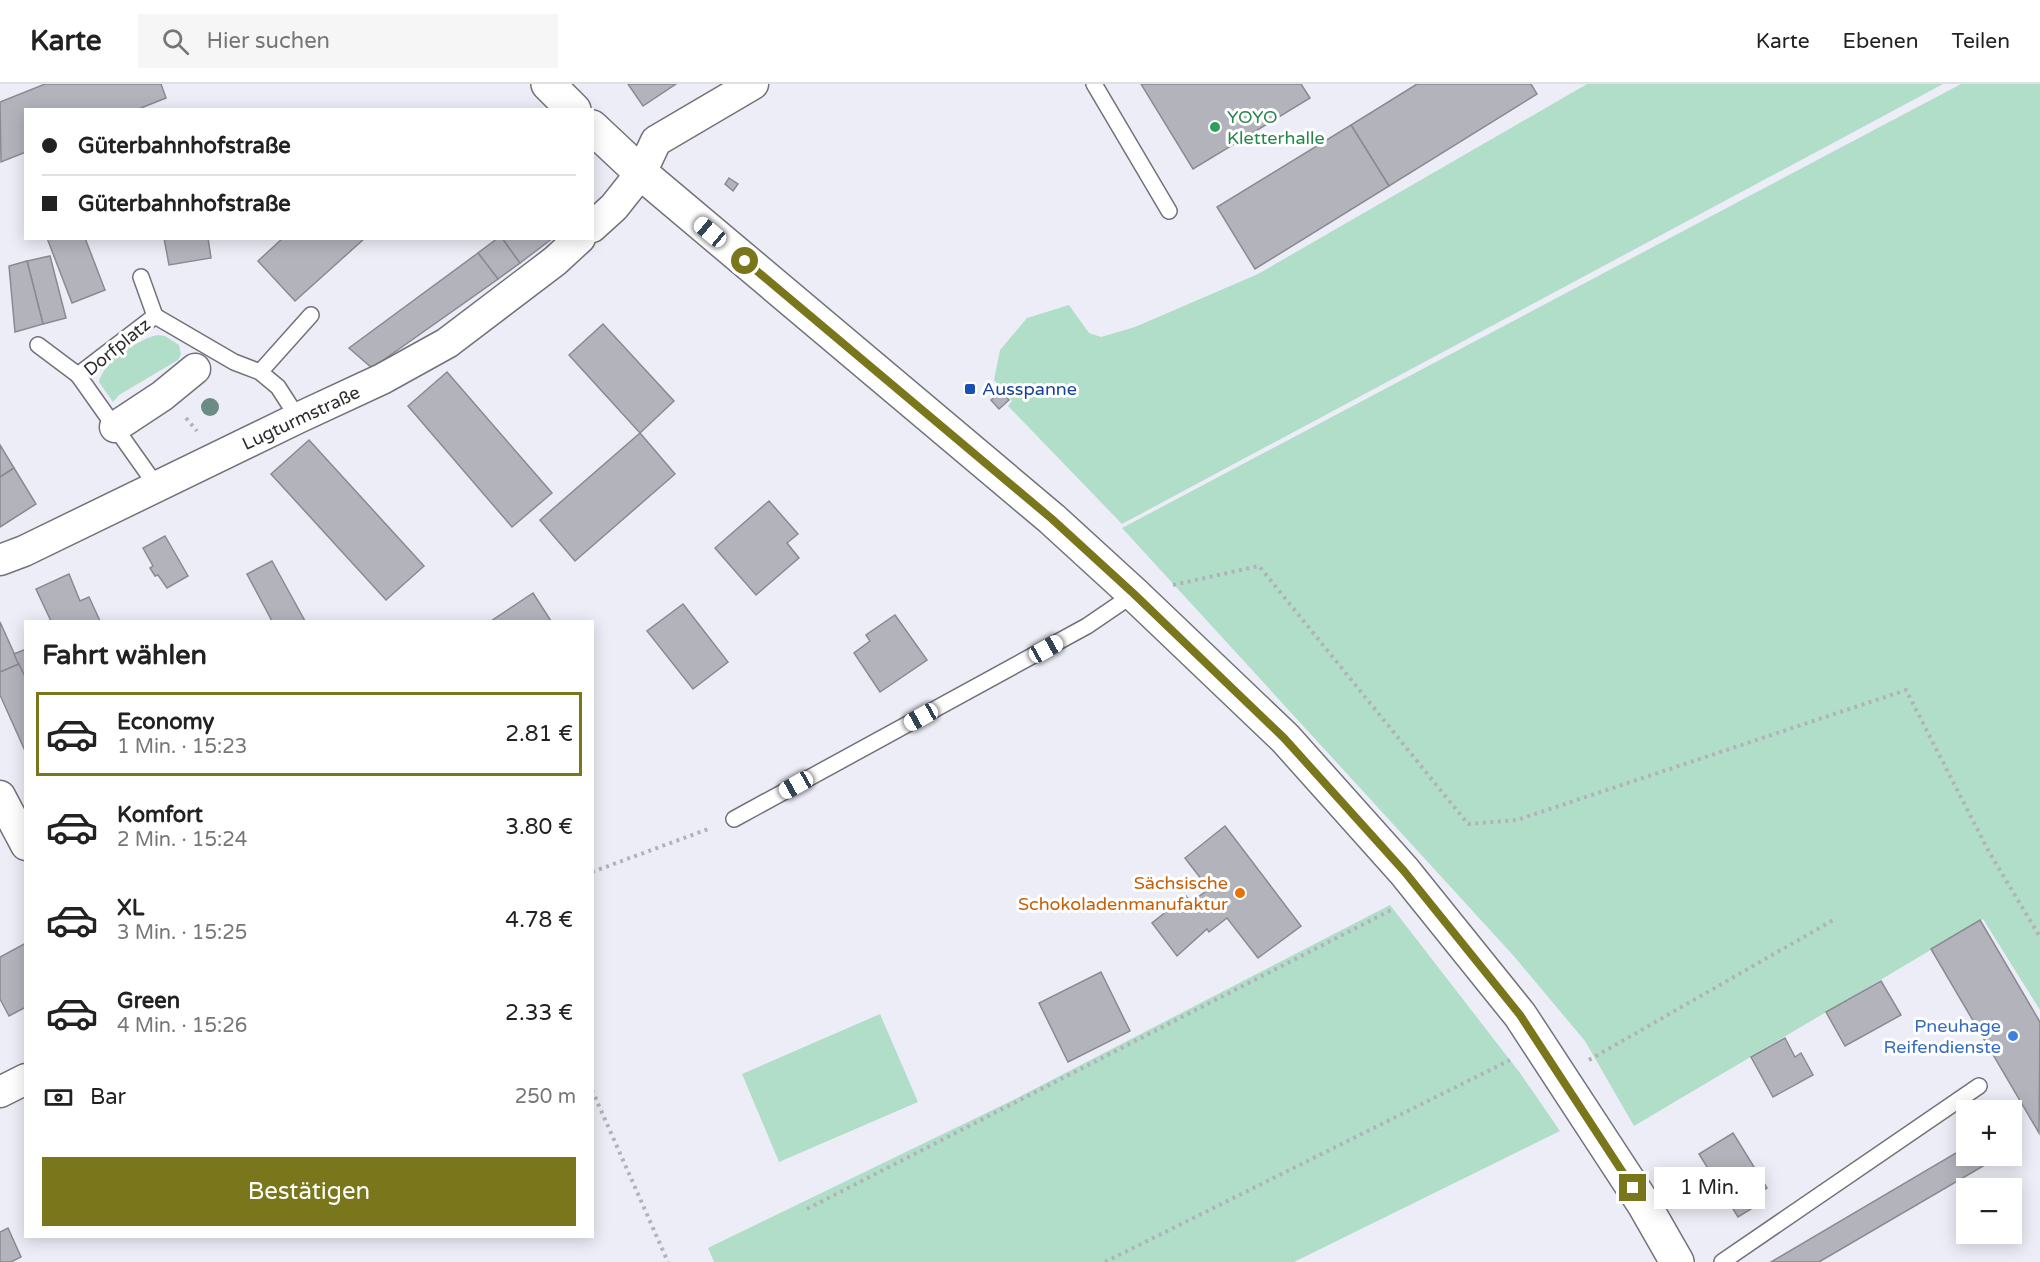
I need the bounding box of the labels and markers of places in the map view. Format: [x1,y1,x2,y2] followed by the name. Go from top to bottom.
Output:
[1227,106,1325,149] place label: YOYO Kletterhalle
[1208,120,1222,134] marker: YOYO Kletterhalle
[982,378,1077,400] place label: Ausspanne
[963,382,977,396] marker: Ausspanne
[1018,872,1228,915] place label: Sächsische Schokoladenmanufaktur
[1233,886,1247,900] marker: Sächsische Schokoladenmanufaktur
[1884,1015,2001,1058] place label: Pneuhage Reifendienste
[2006,1029,2020,1043] marker: Pneuhage Reifendienste

